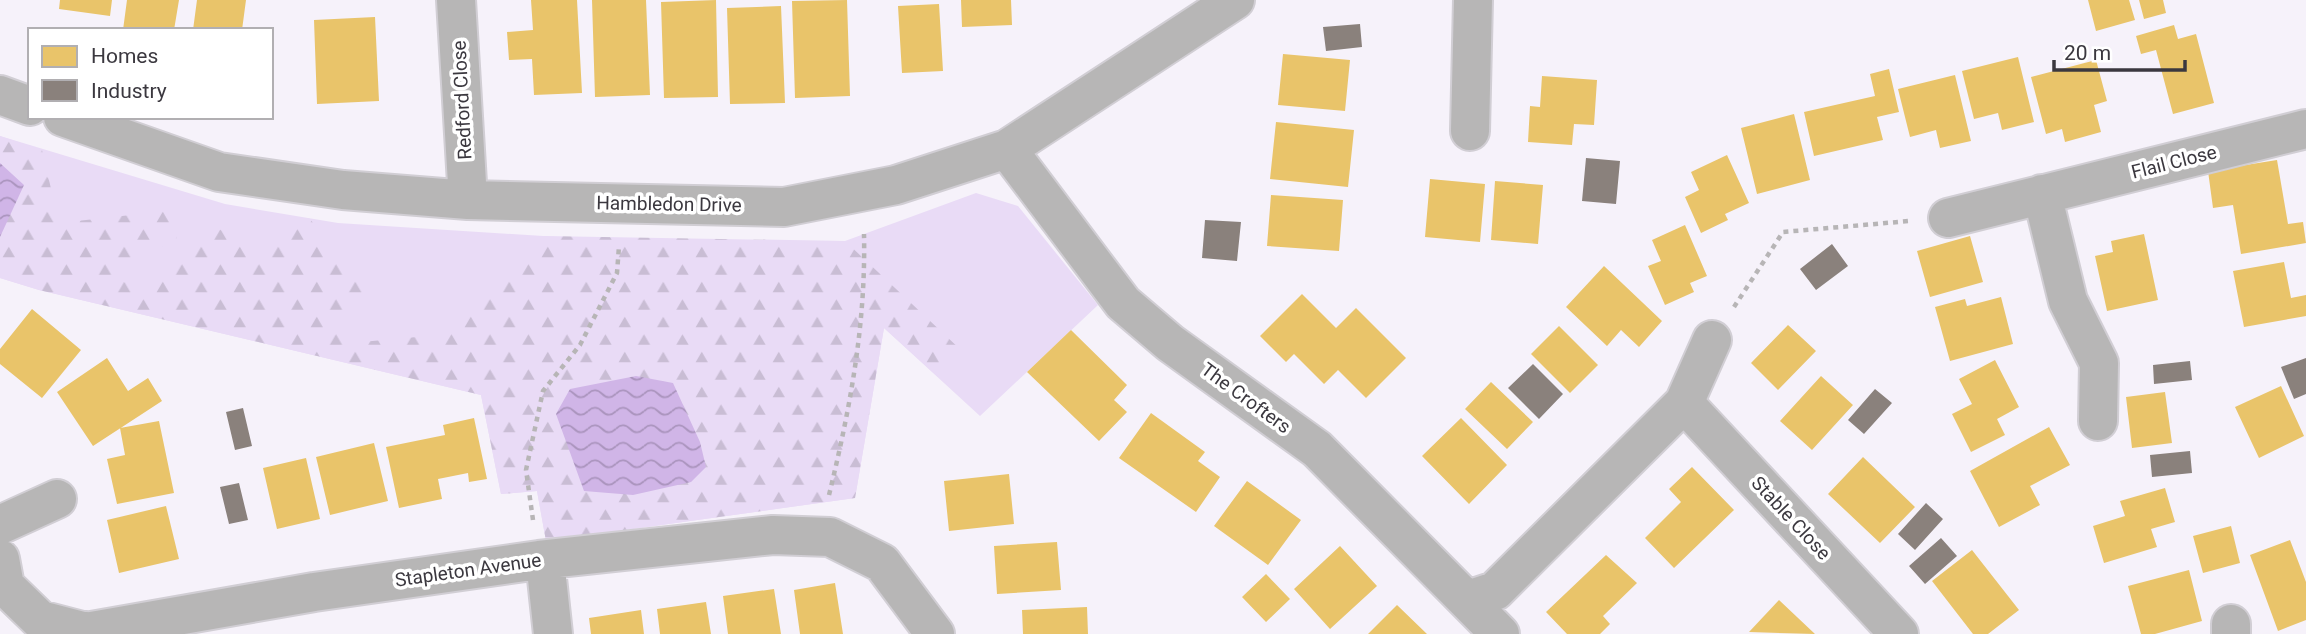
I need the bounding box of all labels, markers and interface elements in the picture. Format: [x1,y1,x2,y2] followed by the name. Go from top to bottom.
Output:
[28,28,273,119] legend
[2054,28,2185,72] scale bar
[447,40,477,160] street label: Redford Close
[2064,41,2111,65] text: 20 m
[91,44,158,68] text: Homes
[91,79,167,103] text: Industry
[2129,140,2219,184] street label: Flail Close
[596,191,742,217] street label: Hambledon Drive
[1197,358,1295,438] street label: The Crofters
[1747,472,1835,564] street label: Stable Close
[393,548,543,592] street label: Stapleton Avenue

